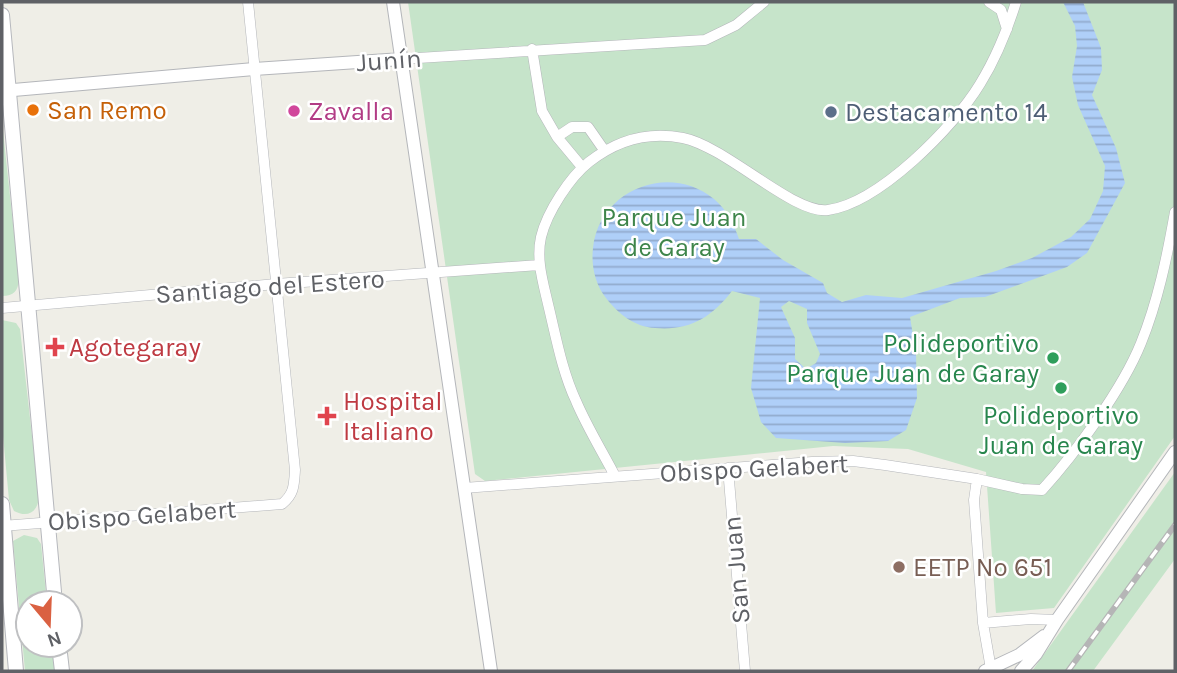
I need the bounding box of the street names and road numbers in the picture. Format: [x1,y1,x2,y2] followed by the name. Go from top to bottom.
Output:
[355,43,423,78] street label: Junín
[154,263,386,310] street label: Santiago del Estero
[659,448,849,489] street label: Obispo Gelabert
[47,493,238,538] street label: Obispo Gelabert
[716,515,757,625] street label: San Juan

